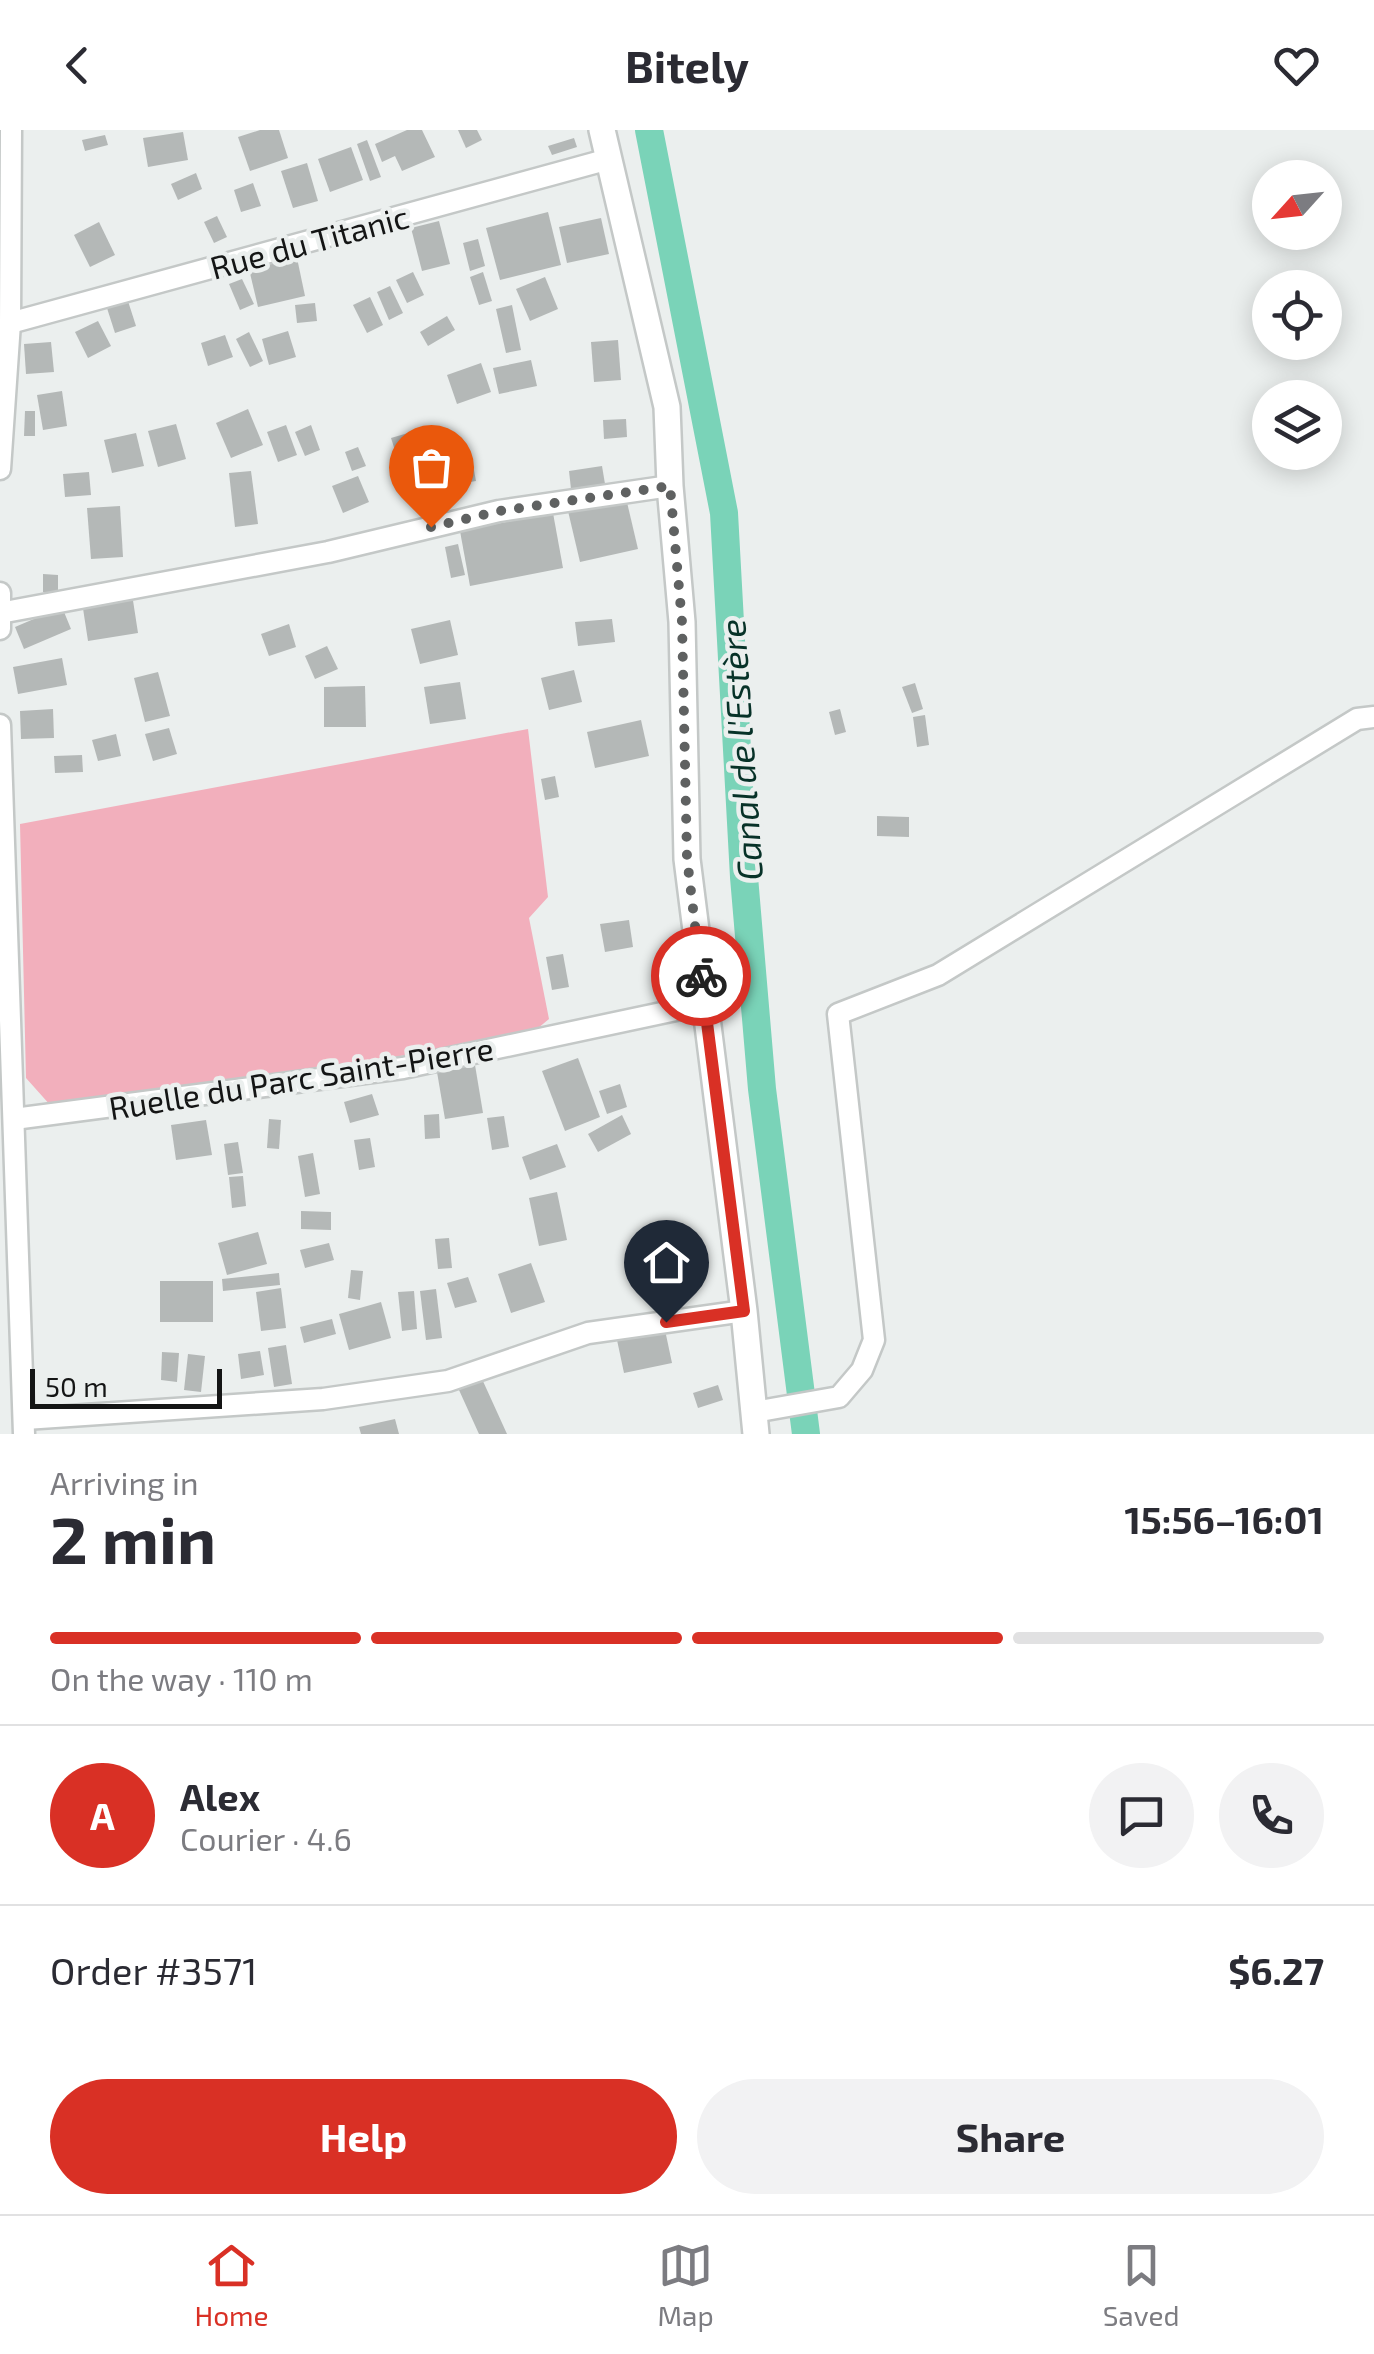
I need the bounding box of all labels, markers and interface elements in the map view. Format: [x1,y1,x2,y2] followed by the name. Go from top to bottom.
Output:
[50,38,105,93] icon: back
[625,38,749,92] text: Bitely
[1269,38,1324,93] icon: heart
[1252,160,1342,250] north arrow
[1252,160,1342,470] map controls
[206,196,412,286] street label: Rue du Titanic
[1252,270,1342,360] button: locate
[1252,380,1342,470] button: layers
[389,425,474,528] pin
[404,440,459,495] icon: bag
[710,618,770,882] water label: Canal de l'Estère
[651,926,751,1026] courier
[674,949,729,1004] icon: bike
[106,1028,496,1126] street label: Ruelle du Parc Saint-Pierre
[624,1220,709,1323] pin
[639,1235,694,1290] icon: home
[30,1364,222,1408] scale bar
[45,1369,108,1403] text: 50 m
[50,1463,199,1501] text: Arriving in
[1124,1496,1324,1542] text: 15:56–16:01
[50,1499,216,1577] text: 2 min
[50,1659,313,1697] text: On the way · 110 m
[1089,1763,1194,1868] button: chat
[1219,1763,1324,1868] button: phone
[180,1773,260,1819] text: Alex
[90,1792,115,1838] text: A
[180,1819,352,1857] text: Courier · 4.6
[50,1947,257,1993] text: Order #3571
[1228,1947,1324,1993] text: $6.27
[50,2079,677,2194] button: Help
[697,2079,1324,2194] button: Share
[194,2238,269,2332] tab: Home
[658,2238,714,2332] tab: Map
[1103,2238,1180,2332] tab: Saved

